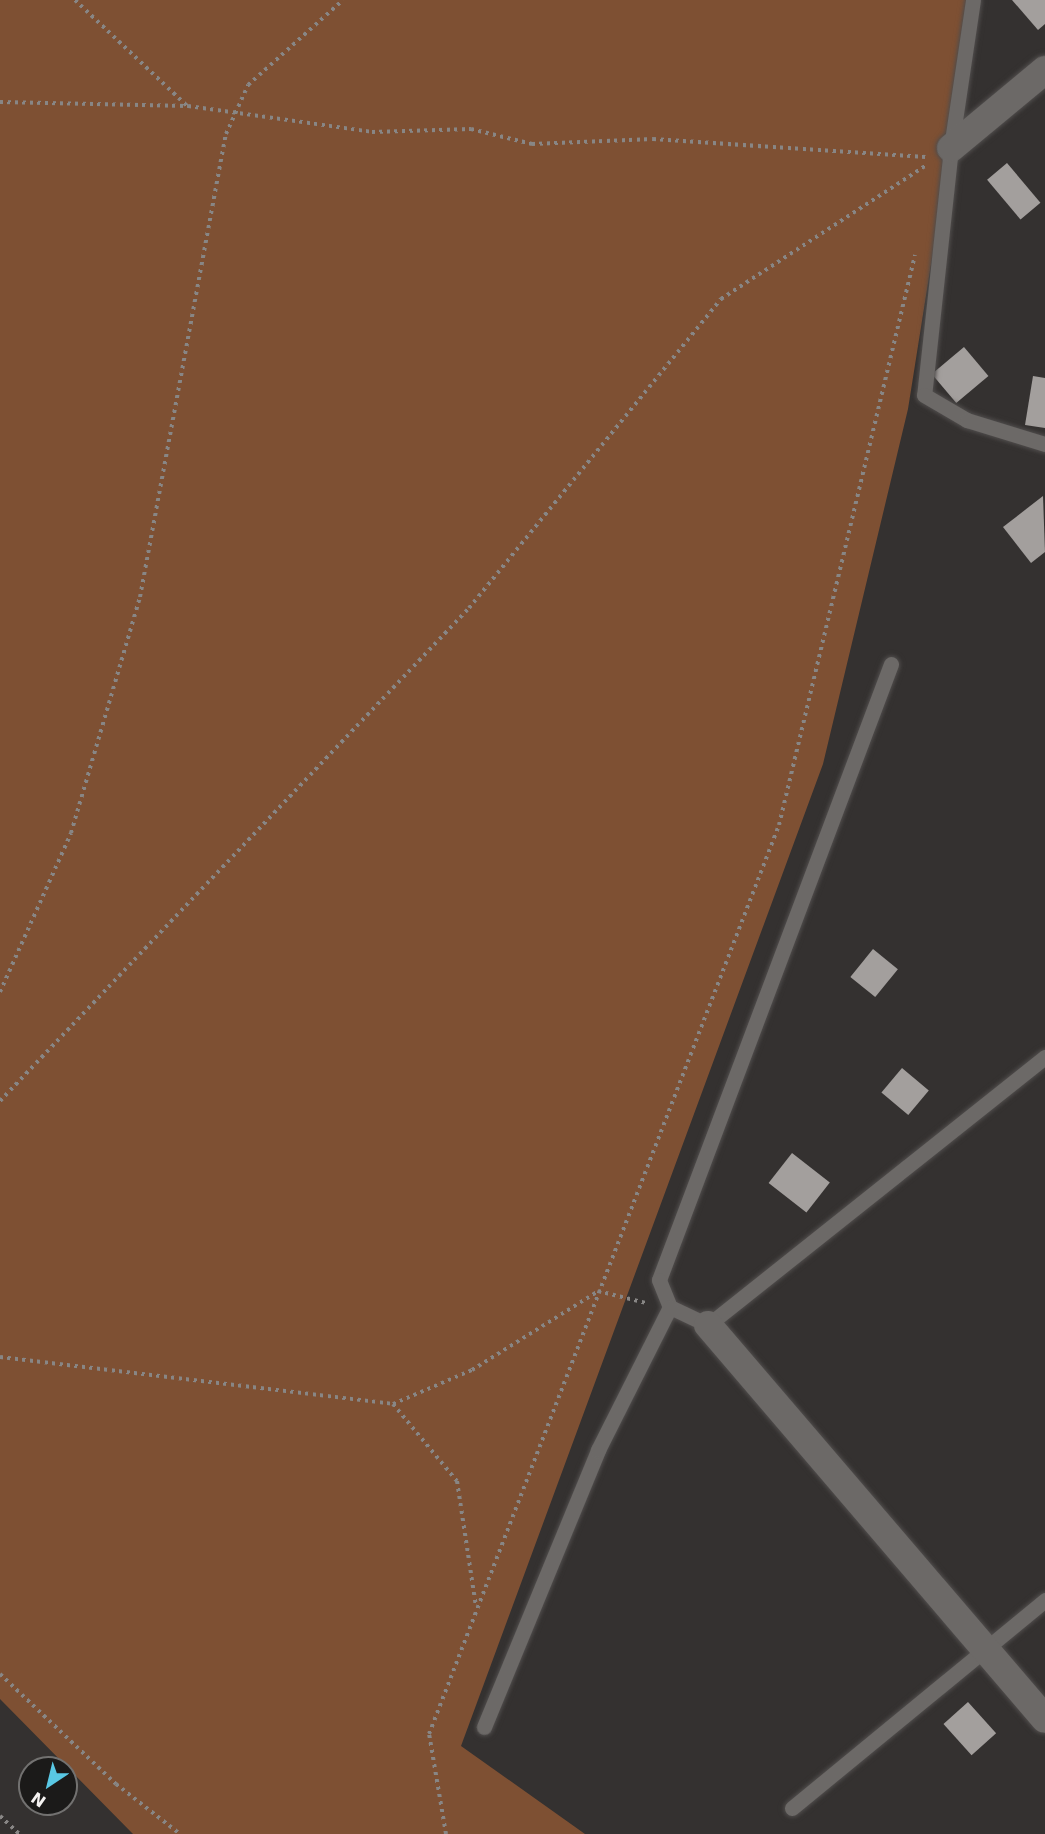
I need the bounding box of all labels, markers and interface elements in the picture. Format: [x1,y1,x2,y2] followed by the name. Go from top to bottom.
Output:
[18,1756,78,1816] north arrow
[28,1788,49,1811] text: N

